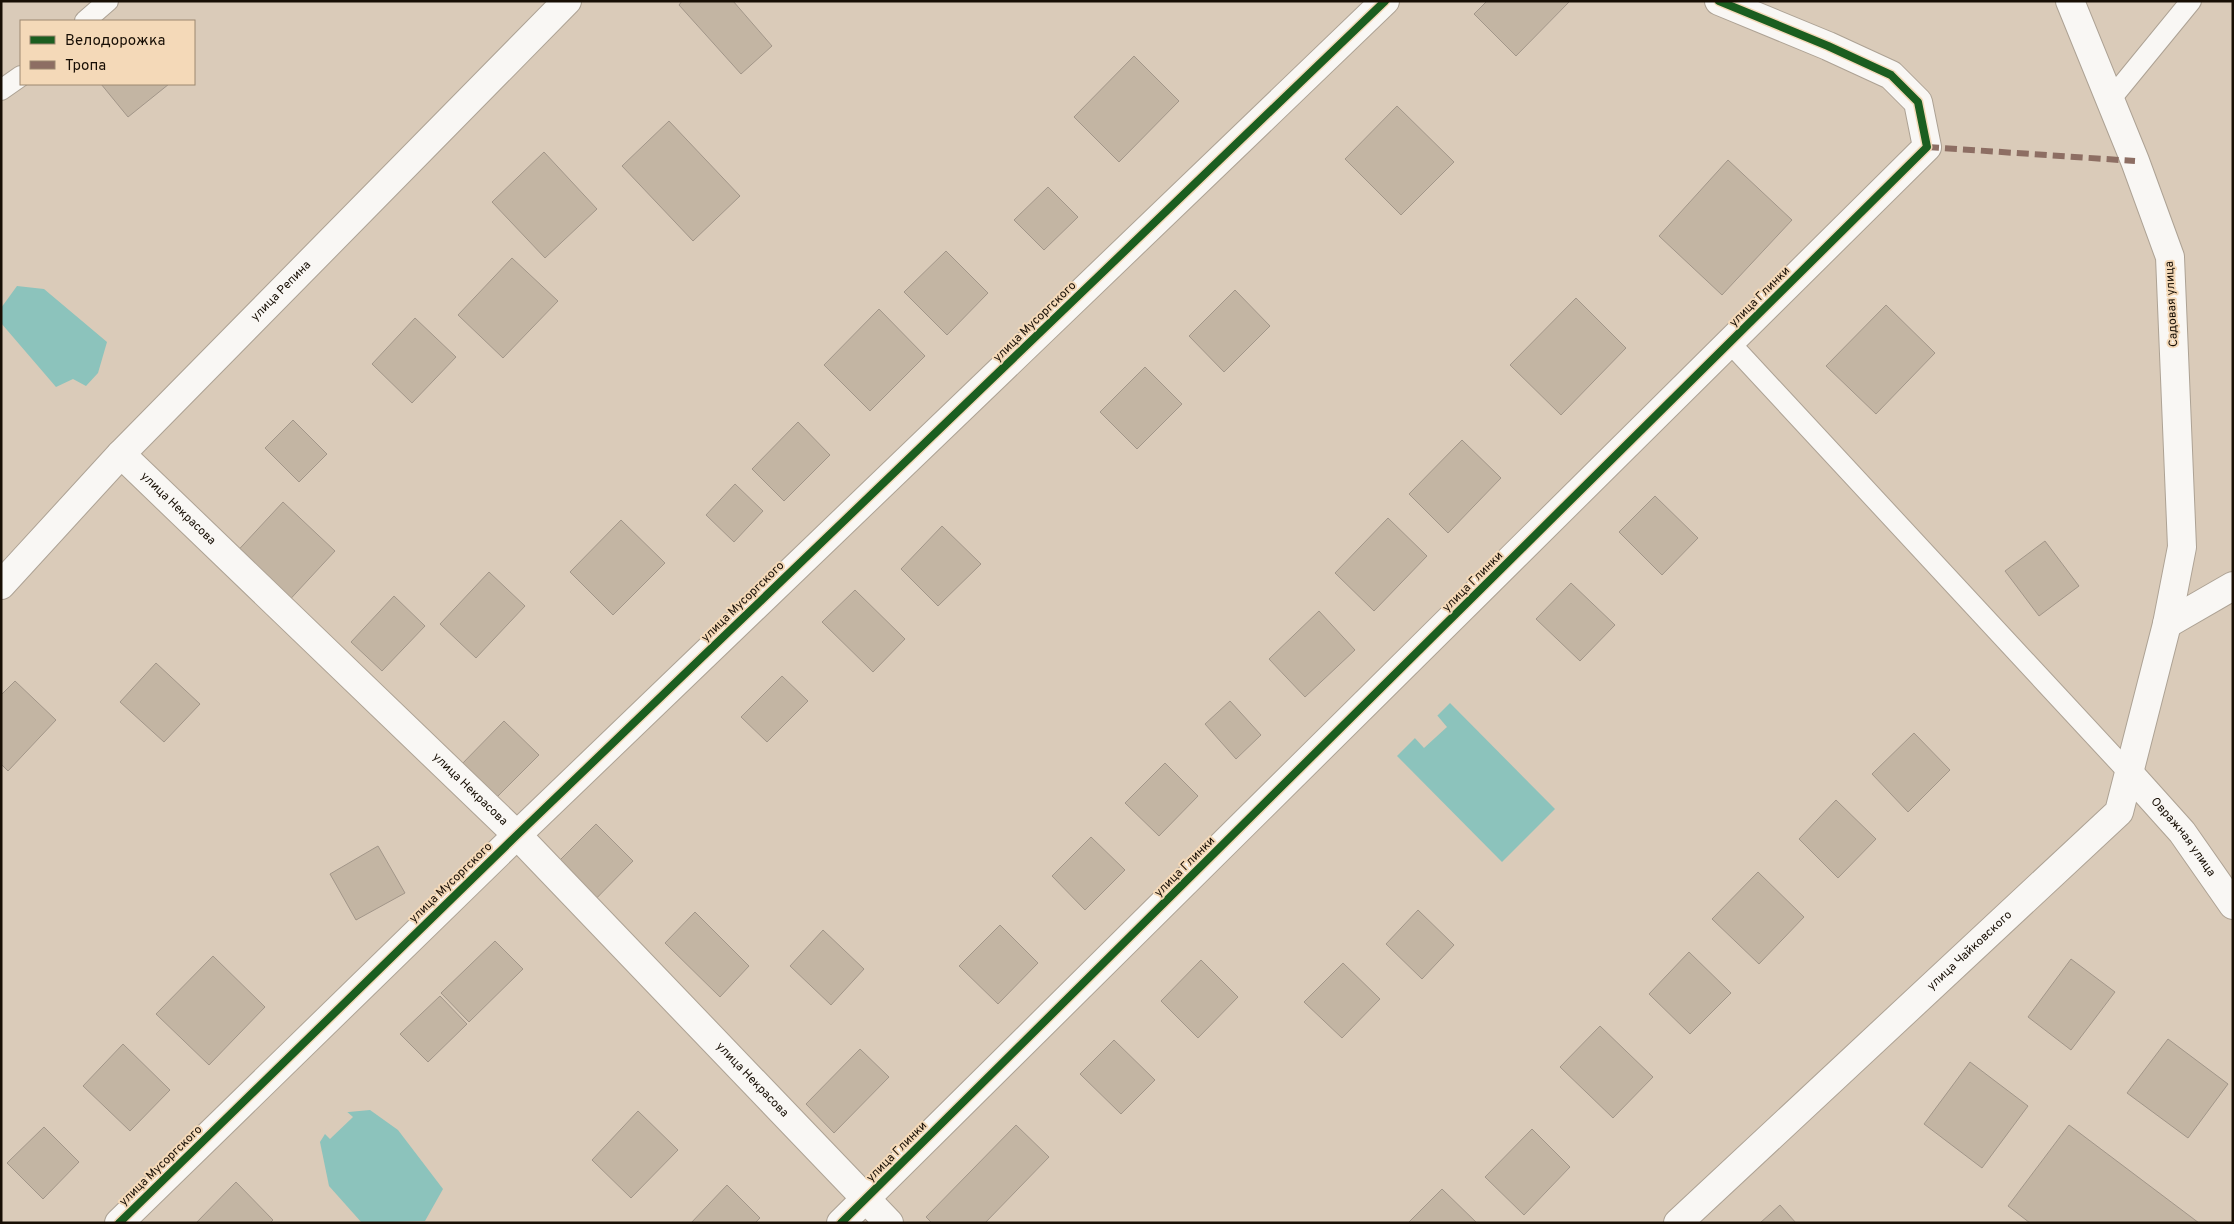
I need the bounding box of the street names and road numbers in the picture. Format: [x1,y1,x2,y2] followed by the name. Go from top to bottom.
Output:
[248,257,315,325] street label: улица Репина
[2162,261,2182,347] street label: Садовая улица
[1726,263,1794,331] street label: улица Глинки
[990,278,1080,366] street label: улица Мусоргского
[137,469,219,549] street label: улица Некрасова
[1439,548,1507,616] street label: улица Глинки
[698,558,788,646] street label: улица Мусоргского
[429,750,511,829] street label: улица Некрасова
[2147,794,2219,880] street label: Овражная улица
[1151,833,1219,901] street label: улица Глинки
[406,839,496,927] street label: улица Мусоргского
[1924,907,2016,994] street label: улица Чайковского
[712,1039,792,1121] street label: улица Некрасова
[863,1118,931,1186] street label: улица Глинки
[116,1122,206,1210] street label: улица Мусоргского

